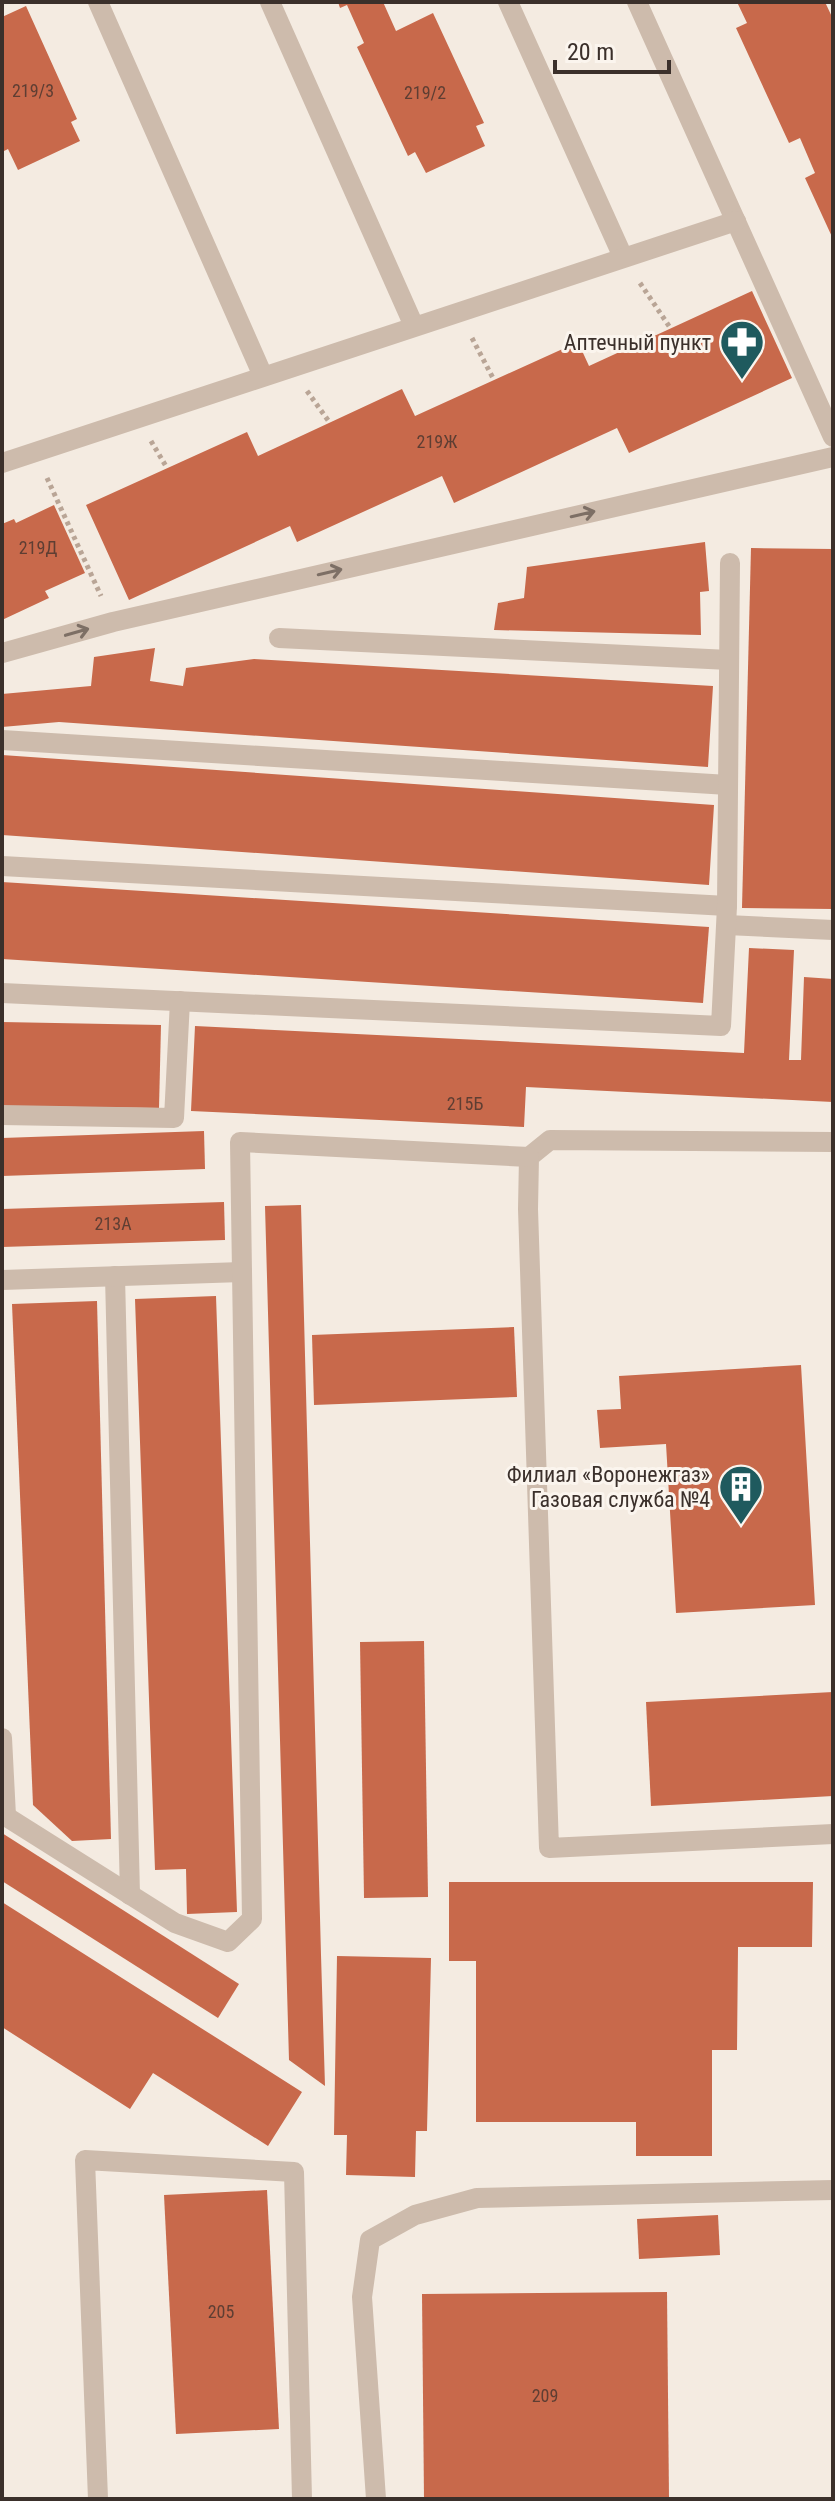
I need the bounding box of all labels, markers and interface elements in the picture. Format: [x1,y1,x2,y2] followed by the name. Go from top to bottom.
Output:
[555,24,669,74] scale bar
[567,38,614,66] text: 20 m
[12,80,54,101] house number: 219/3
[404,82,446,103] house number: 219/2
[718,318,766,381] pharmacy icon: Аптечный пункт
[564,330,711,355] place label: Аптечный пункт
[417,431,457,452] house number: 219Ж
[570,506,596,521] one-way arrow
[19,537,57,558] house number: 219Д
[317,564,342,579] one-way arrow
[64,624,90,639] one-way arrow
[447,1093,483,1114] house number: 215Б
[94,1213,132,1234] house number: 213А
[507,1462,710,1512] place label: Филиал «Воронежгаз» Газовая служба №4
[717,1463,765,1526] building icon: Филиал «Воронежгаз» Газовая служба №4
[208,2301,234,2322] house number: 205
[532,2385,558,2406] house number: 209

